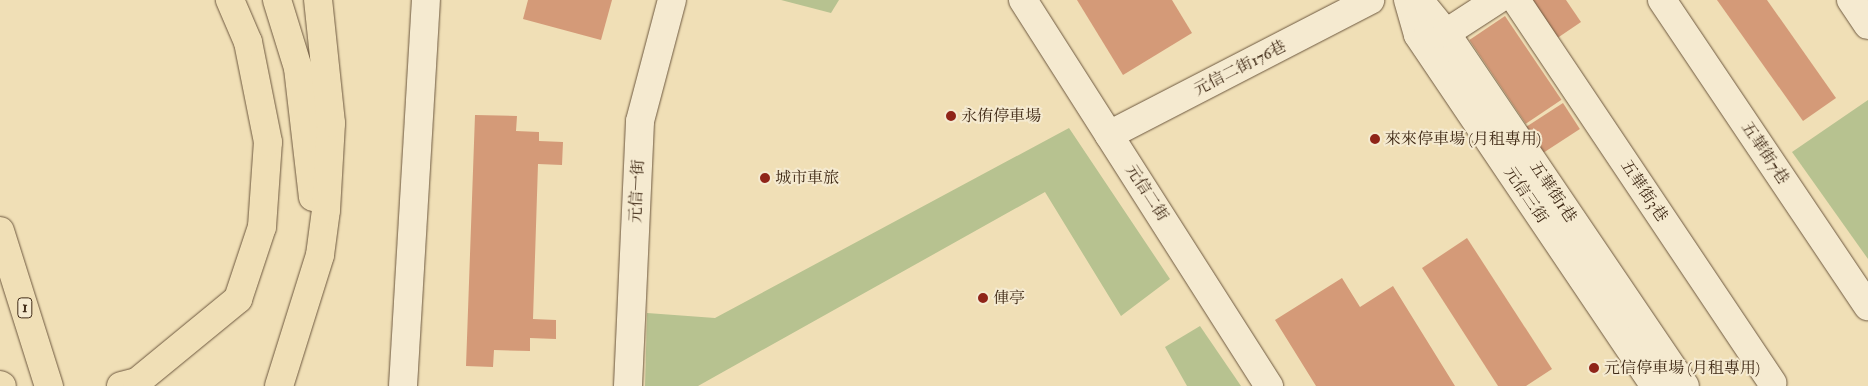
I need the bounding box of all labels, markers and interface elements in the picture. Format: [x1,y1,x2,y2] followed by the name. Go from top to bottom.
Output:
[1191,36,1289,100] street label: 元信二街176巷
[961,106,1041,126] place label: 永侑停車場
[945,110,957,122] marker: 永侑停車場
[1737,118,1793,188] street label: 五華街7巷
[1385,129,1541,149] place label: 來來停車場 (月租專用)
[1369,133,1381,145] marker: 來來停車場 (月租專用)
[1616,157,1672,225] street label: 五華街3巷
[1526,158,1580,226] street label: 五華街1巷
[626,159,648,223] street label: 元信一街
[1122,161,1172,225] street label: 元信二街
[1500,163,1552,227] street label: 元信三街
[775,168,839,188] place label: 城市車旅
[759,172,771,184] marker: 城市車旅
[993,288,1025,308] place label: 俥亭
[977,292,989,304] marker: 俥亭
[16,296,34,320] road number: 1
[1604,358,1760,378] place label: 元信停車場 (月租專用)
[1588,362,1600,374] marker: 元信停車場 (月租專用)

